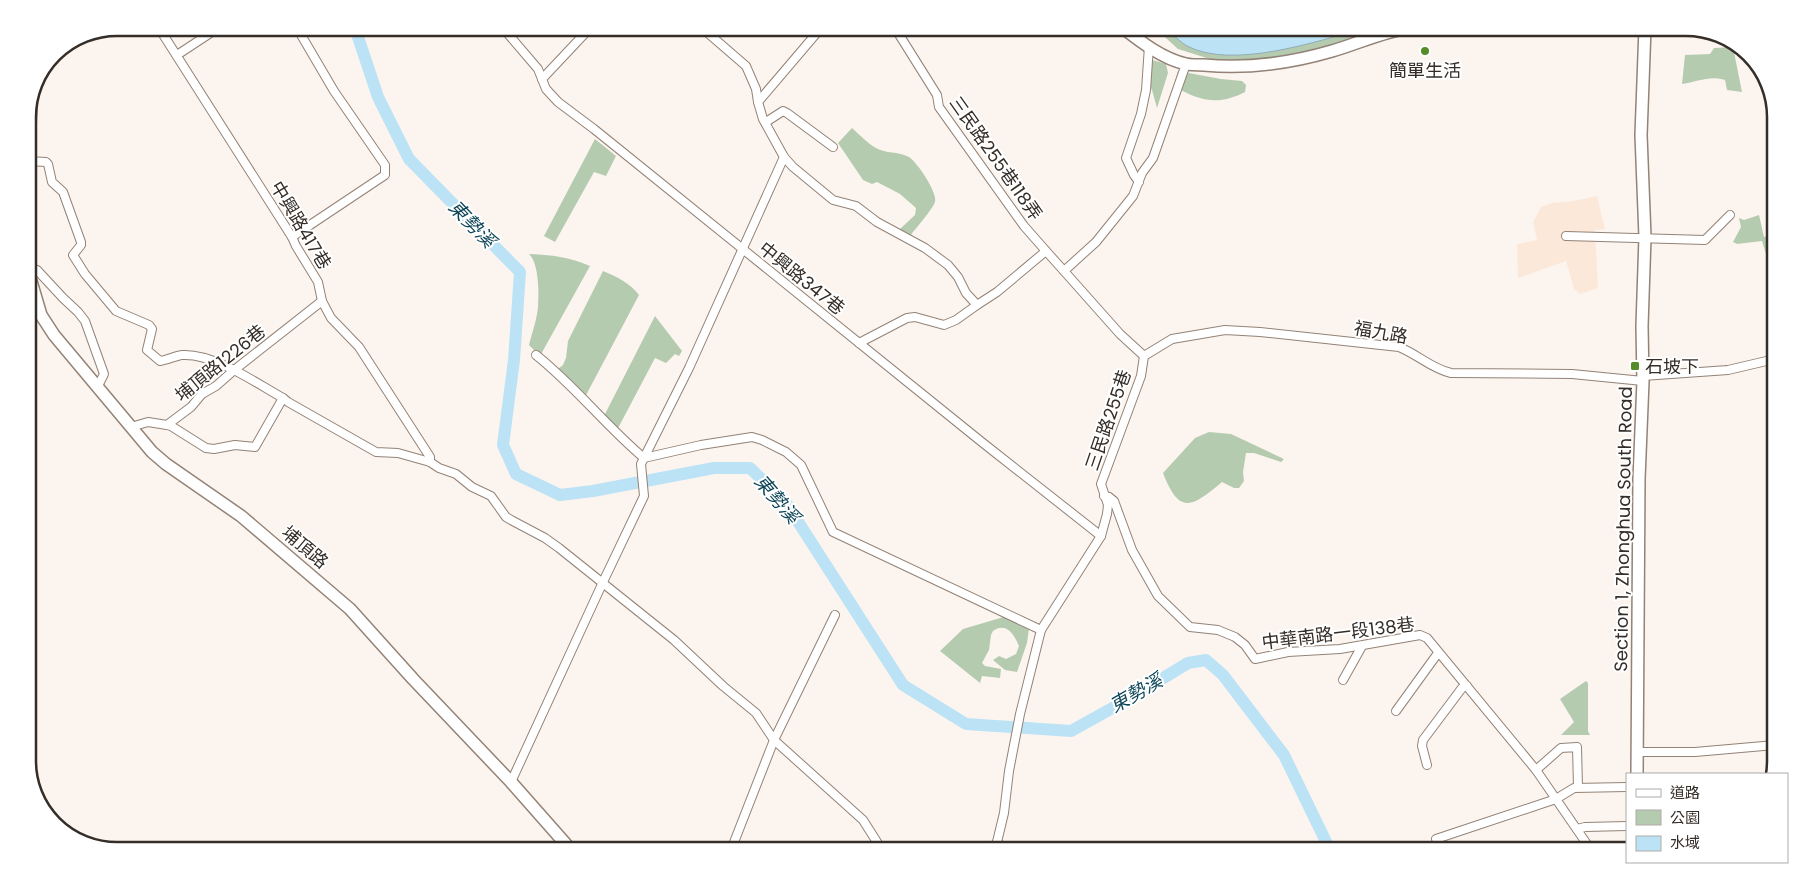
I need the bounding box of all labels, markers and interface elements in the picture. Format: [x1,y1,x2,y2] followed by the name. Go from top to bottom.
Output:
[1419,45,1431,57] marker: 簡單生活
[1389,58,1461,83] place label: 簡單生活
[944,91,1048,225] street label: 三民路255巷118弄
[265,176,337,274] street label: 中興路417巷
[442,194,504,256] water label: 東勢溪
[754,236,850,320] street label: 中興路347巷
[1352,315,1410,349] street label: 福九路
[169,319,271,407] street label: 埔頂路1226巷
[1645,354,1699,379] place label: 石坡下
[1629,360,1641,372] marker: 石坡下
[1079,366,1137,474] street label: 三民路255巷
[1608,386,1638,672] street label: Section 1, Zhonghua South Road
[748,469,808,532] water label: 東勢溪
[276,520,334,574] street label: 埔頂路
[1260,611,1416,655] street label: 中華南路一段138巷
[1105,666,1170,719] water label: 東勢溪
[1626,773,1788,863] legend
[1670,782,1700,803] text: 道路
[1670,807,1700,828] text: 公園
[1670,832,1700,853] text: 水域

